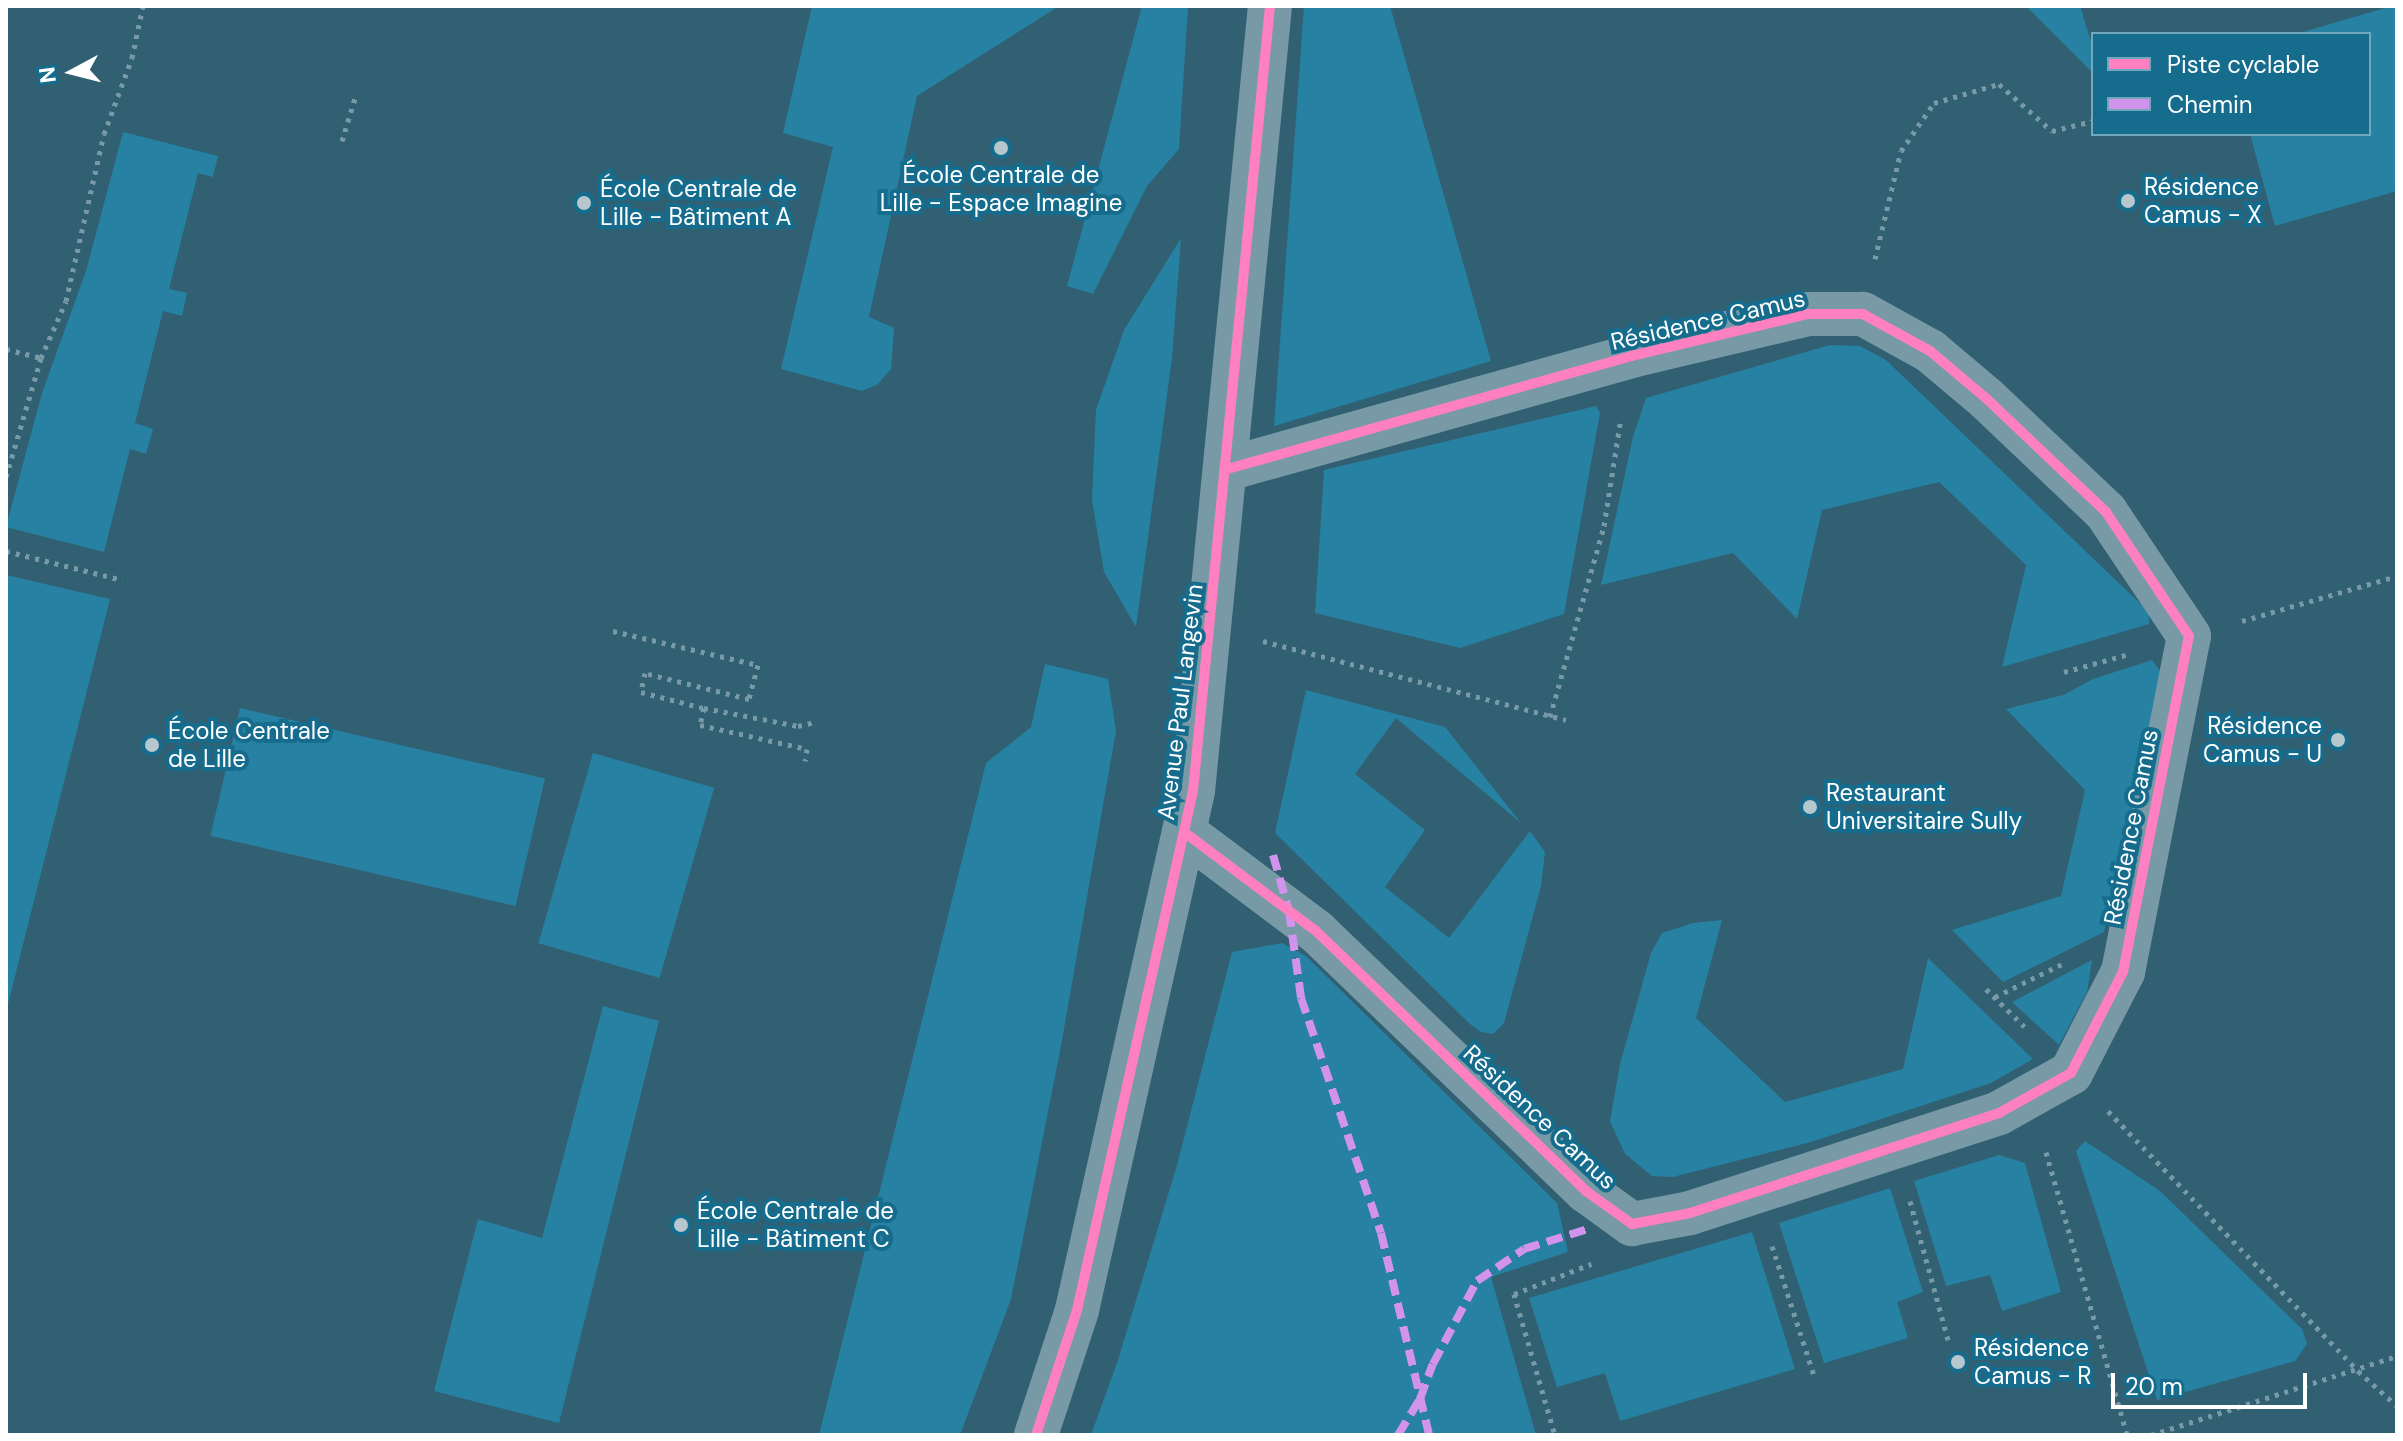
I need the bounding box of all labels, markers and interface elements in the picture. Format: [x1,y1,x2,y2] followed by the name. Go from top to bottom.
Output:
[32,32,112,112] north arrow
[2091,32,2371,136] legend
[2167,49,2319,80] text: Piste cyclable
[32,65,63,85] text: N
[2167,89,2253,120] text: Chemin
[992,139,1010,157] marker: École Centrale de Lille - Espace Imagine
[880,161,1122,217] place label: École Centrale de Lille - Espace Imagine
[2144,173,2262,229] place label: Résidence Camus - X
[600,175,797,231] place label: École Centrale de Lille - Bâtiment A
[2119,192,2137,210] marker: Résidence Camus - X
[575,194,593,212] marker: École Centrale de Lille - Bâtiment A
[1608,284,1808,356] street label: Résidence Camus
[1151,582,1209,822] street label: Avenue Paul Langevin
[2203,712,2322,768] place label: Résidence Camus - U
[168,717,330,773] place label: École Centrale de Lille
[2098,727,2164,927] street label: Résidence Camus
[2329,731,2347,749] marker: Résidence Camus - U
[143,736,161,754] marker: École Centrale de Lille
[1826,779,2022,835] place label: Restaurant Universitaire Sully
[1801,798,1819,816] marker: Restaurant Universitaire Sully
[1458,1039,1622,1195] street label: Résidence Camus
[697,1197,894,1253] place label: École Centrale de Lille - Bâtiment C
[672,1216,690,1234] marker: École Centrale de Lille - Bâtiment C
[1974,1334,2091,1390] place label: Résidence Camus - R
[1949,1353,1967,1371] marker: Résidence Camus - R
[2115,1357,2311,1407] scale bar
[2125,1371,2183,1402] text: 20 m

